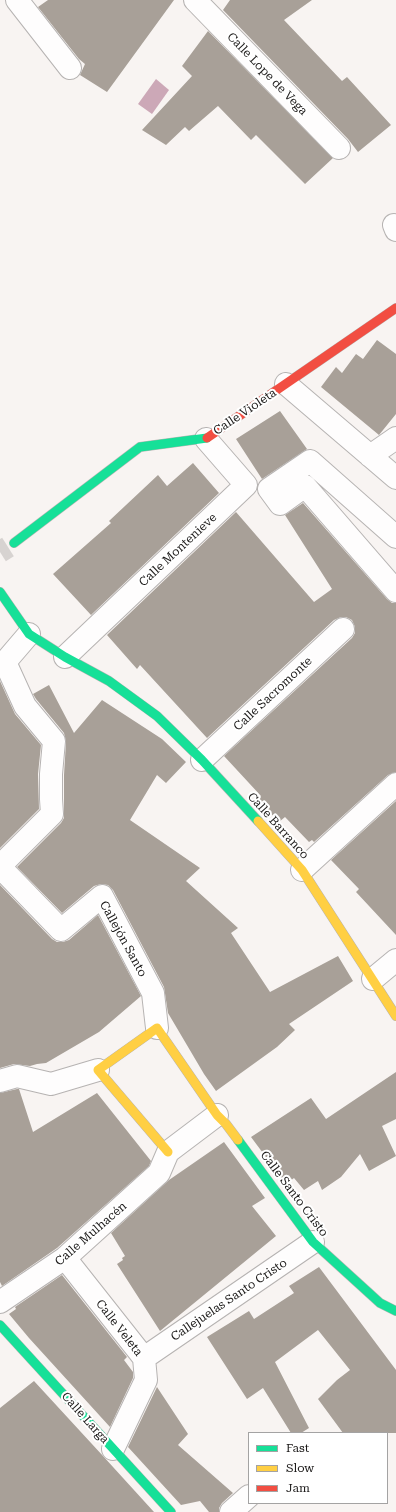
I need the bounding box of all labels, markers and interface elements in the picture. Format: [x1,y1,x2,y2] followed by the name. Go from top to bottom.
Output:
[224,30,310,118] street label: Calle Lope de Vega
[211,386,279,438] street label: Calle Violeta
[136,510,220,590] street label: Calle Montenieve
[231,654,315,734] street label: Calle Sacromonte
[244,790,312,862] street label: Calle Barranco
[96,899,150,979] street label: Callejón Santo
[257,1148,331,1240] street label: Calle Santo Cristo
[52,1199,130,1269] street label: Calle Mulhacén
[168,1256,290,1344] street label: Callejuelas Santo Cristo
[93,1297,145,1359] street label: Calle Veleta
[58,1389,112,1447] street label: Calle Larga
[248,1432,388,1504] legend
[286,1441,309,1455] text: Fast
[286,1461,314,1475] text: Slow
[286,1481,310,1495] text: Jam

